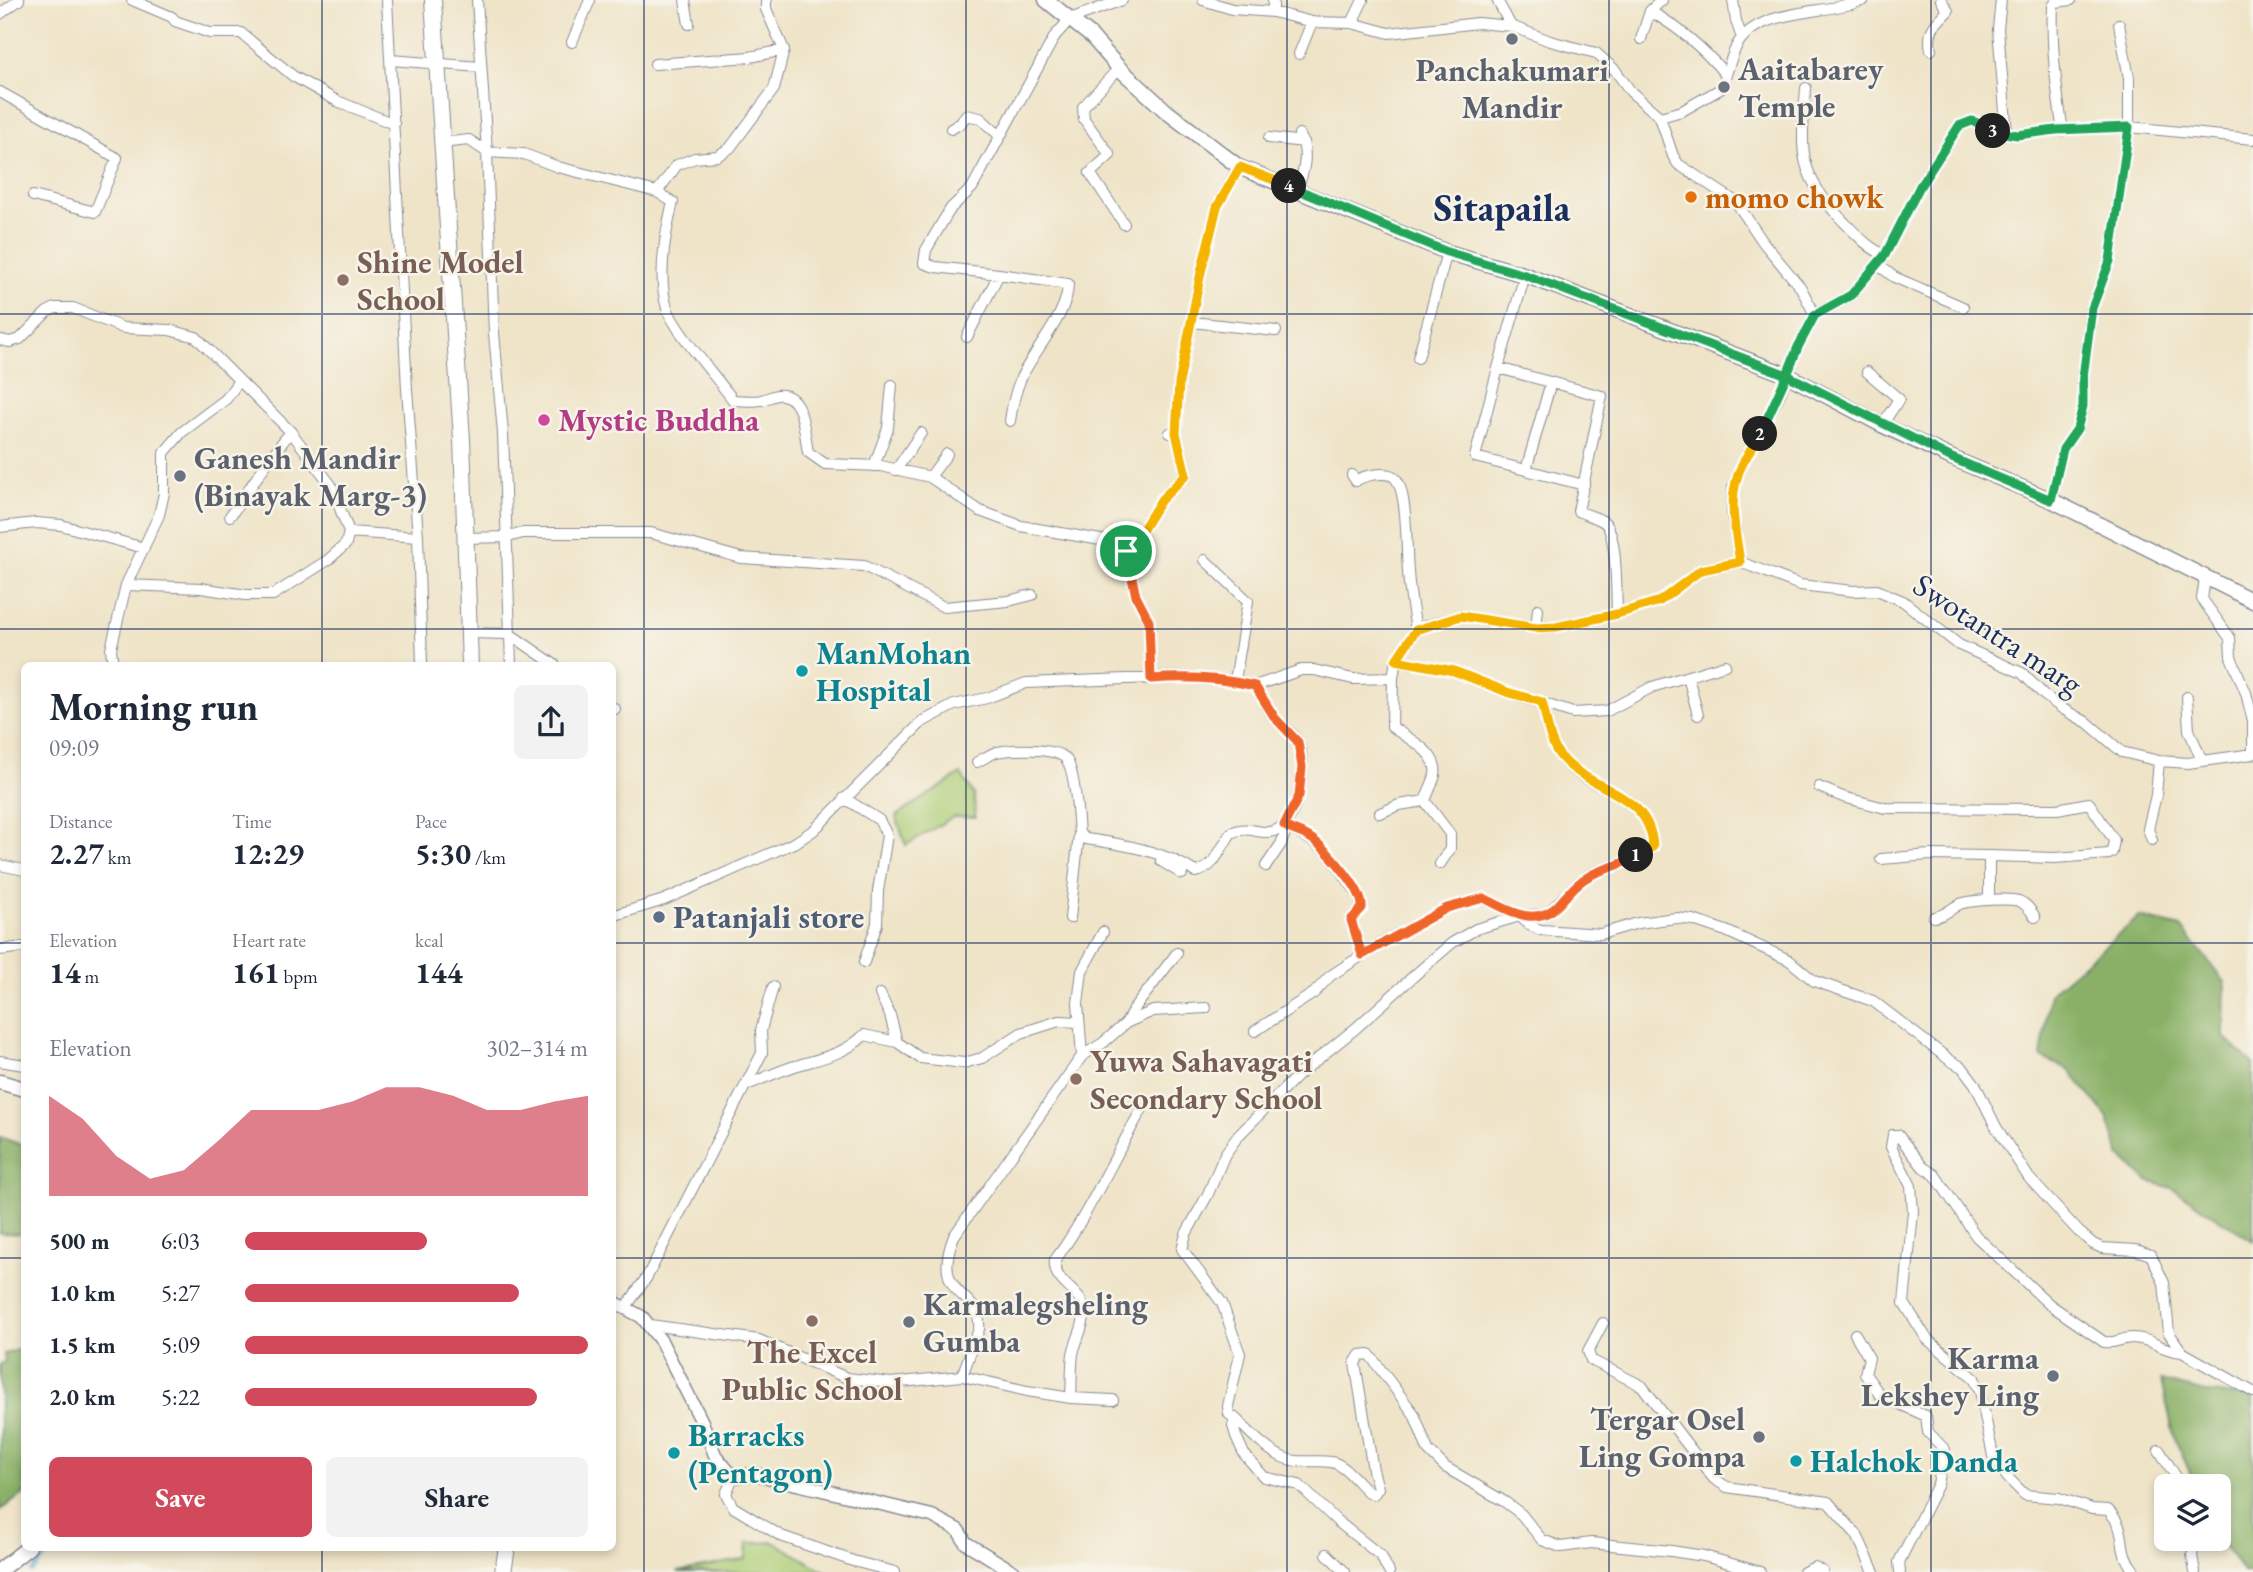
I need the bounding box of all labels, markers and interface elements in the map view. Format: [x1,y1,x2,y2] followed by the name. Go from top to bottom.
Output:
[1504,31,1520,47] marker: Panchakumari Mandir
[1737,48,1884,127] place label: Aaitabarey Temple
[1415,49,1609,128] place label: Panchakumari Mandir
[1716,79,1732,95] marker: Aaitabarey Temple
[1976,114,2010,148] pin: 3
[1987,118,1998,143] text: 3
[1272,168,1306,204] pin: 4
[1283,173,1294,198] text: 4
[1705,176,1884,218] place label: momo chowk
[1433,183,1571,232] district label: Sitapaila
[1683,189,1699,205] marker: momo chowk
[357,241,524,320] place label: Shine Model School
[335,272,351,288] marker: Shine Model School
[558,399,760,441] place label: Mystic Buddha
[536,412,552,428] marker: Mystic Buddha
[1742,416,1778,452] pin: 2
[1754,421,1765,446] text: 2
[194,437,427,516] place label: Ganesh Mandir (Binayak Marg-3)
[172,468,188,484] marker: Ganesh Mandir (Binayak Marg-3)
[1096,521,1156,581] pin
[1107,532,1145,570] icon: arrive
[1905,564,2092,705] street label: Swotantra marg
[816,632,971,711] place label: ManMohan Hospital
[794,663,810,679] marker: ManMohan Hospital
[49,682,258,731] text: Morning run
[514,685,588,759] button: share
[49,733,99,763] text: 09:09
[49,809,112,834] text: Distance
[232,809,272,834] text: Time
[415,809,447,834] text: Pace
[49,834,104,873] text: 2.27
[232,834,304,873] text: 12:29
[415,834,471,873] text: 5:30
[1618,838,1654,872] pin: 1
[1630,842,1641,867] text: 1
[104,845,132,870] text: km
[471,845,506,870] text: /km
[673,896,864,938] place label: Patanjali store
[651,909,667,925] marker: Patanjali store
[49,928,117,953] text: Elevation
[232,928,306,953] text: Heart rate
[415,928,444,953] text: kcal
[49,953,81,992] text: 14
[232,953,280,992] text: 161
[415,953,463,992] text: 144
[81,964,99,989] text: m
[280,964,318,989] text: bpm
[49,1033,132,1063] text: Elevation
[487,1033,588,1063] text: 302–314 m
[1090,1040,1322,1119] place label: Yuwa Sahavagati Secondary School
[1068,1071,1084,1087] marker: Yuwa Sahavagati Secondary School
[49,1226,110,1256] text: 500 m
[161,1226,200,1256] text: 6:03
[49,1278,116,1308] text: 1.0 km
[161,1278,200,1308] text: 5:27
[923,1283,1149,1362] place label: Karmalegsheling Gumba
[804,1313,820,1329] marker: The Excel Public School
[901,1314,917,1330] marker: Karmalegsheling Gumba
[49,1330,116,1360] text: 1.5 km
[161,1330,200,1360] text: 5:09
[721,1331,903,1410] place label: The Excel Public School
[1861,1337,2040,1416] place label: Karma Lekshey Ling
[2045,1368,2061,1384] marker: Karma Lekshey Ling
[49,1382,116,1412] text: 2.0 km
[161,1382,200,1412] text: 5:22
[1579,1398,1746,1477] place label: Tergar Osel Ling Gompa
[688,1414,833,1493] place label: Barracks (Pentagon)
[1751,1429,1767,1445] marker: Tergar Osel Ling Gompa
[1810,1440,2019,1482] place label: Halchok Danda
[666,1445,682,1461] marker: Barracks (Pentagon)
[1788,1453,1804,1469] marker: Halchok Danda
[49,1457,312,1537] button: Save
[326,1457,588,1537] button: Share
[2154,1474,2231,1551] map controls
[2154,1474,2231,1551] button: layers

